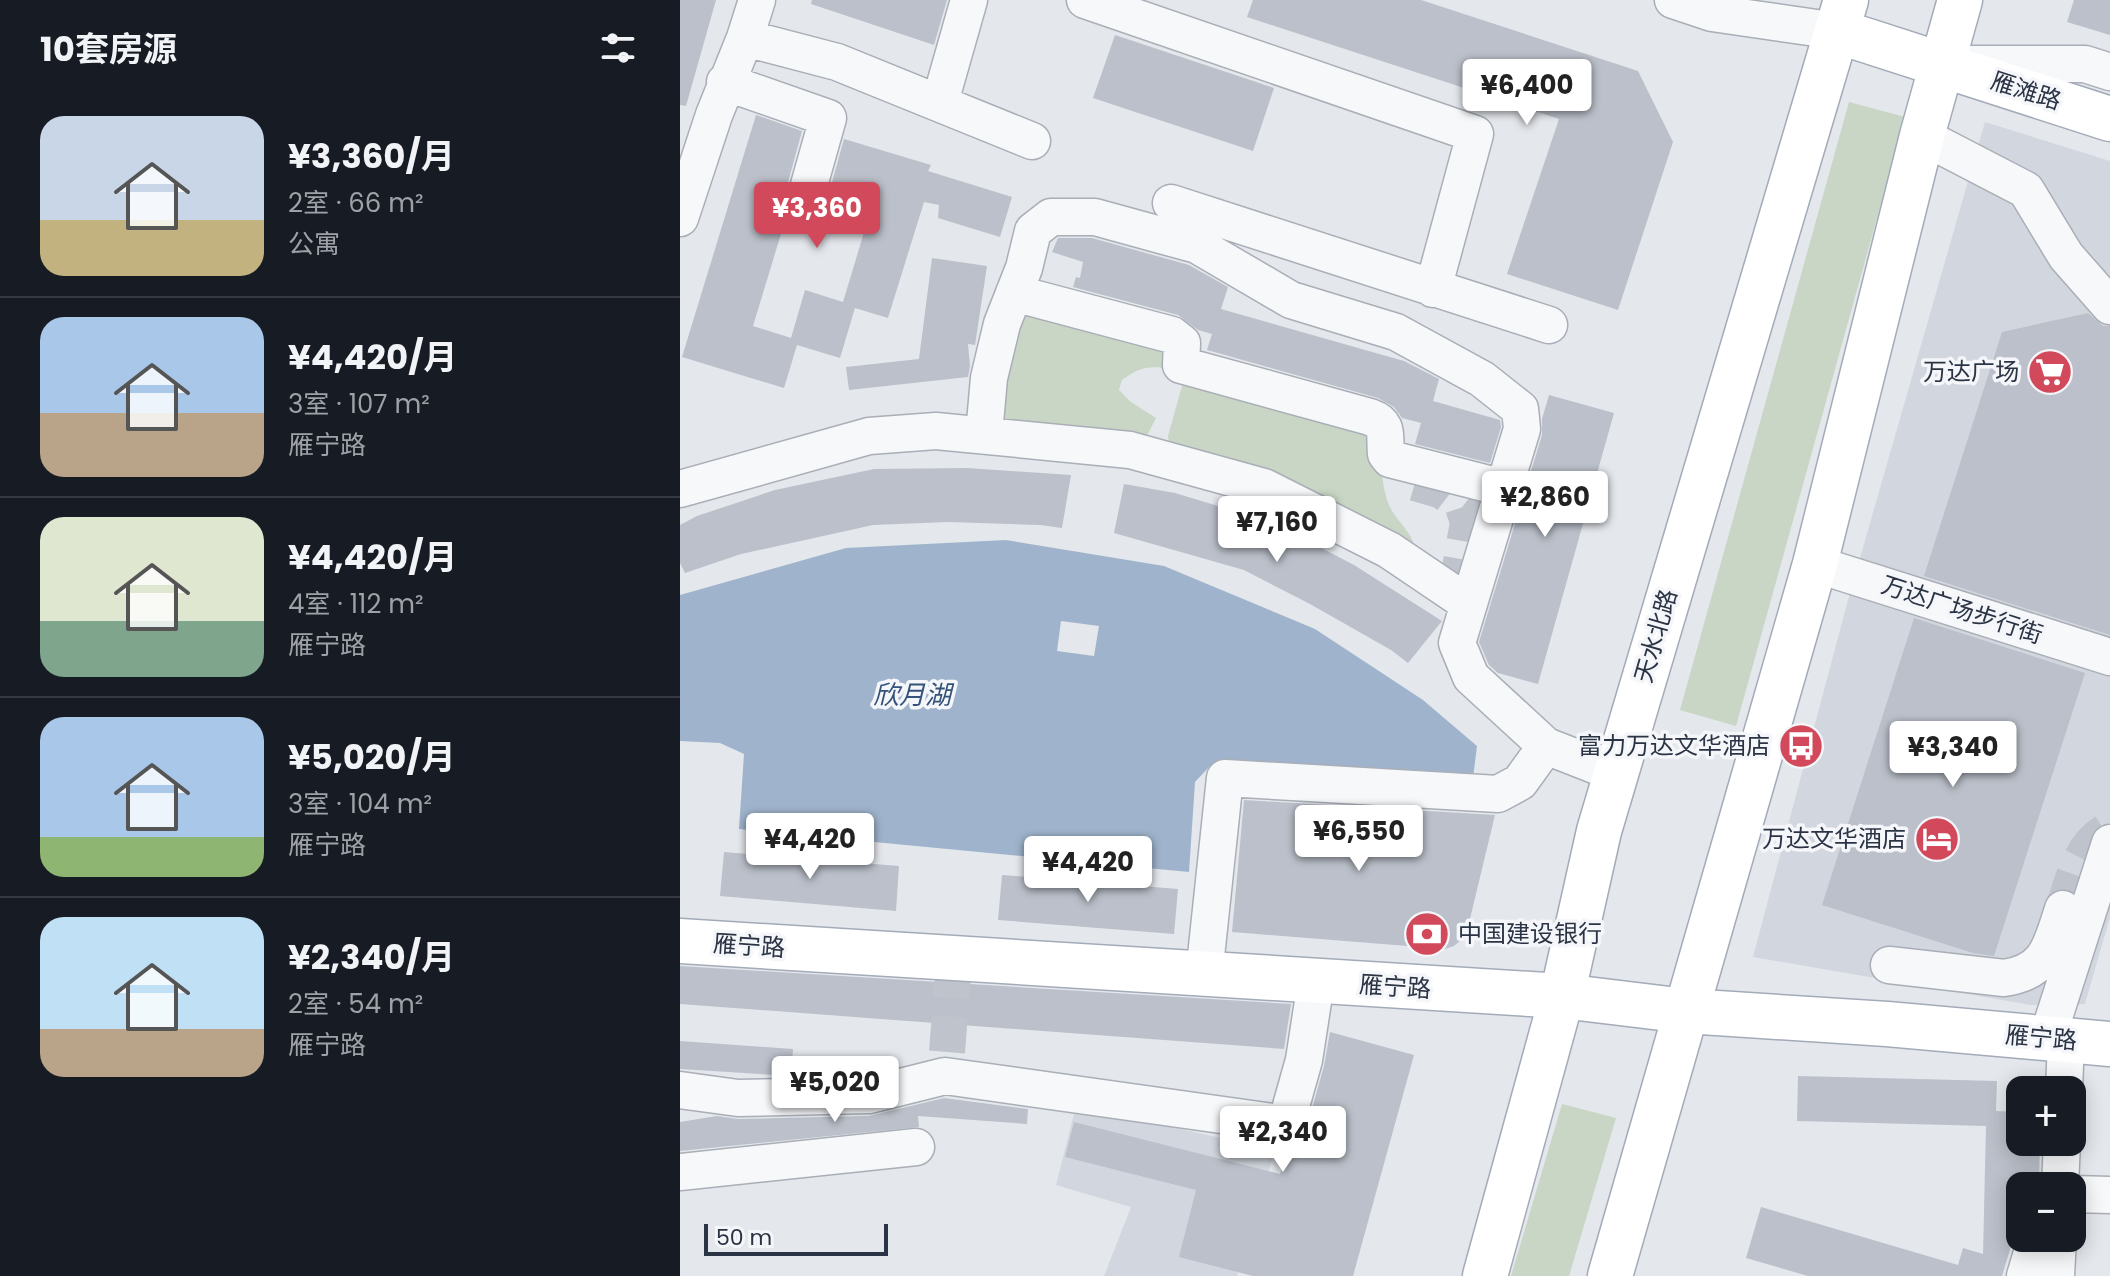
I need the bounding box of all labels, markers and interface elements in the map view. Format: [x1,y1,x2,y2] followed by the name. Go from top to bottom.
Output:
[40,25,177,73] text: 10套房源
[596,26,640,70] icon: filters
[1462,59,1592,127] pin: ¥6,400
[1987,64,2065,117] street label: 雁滩路
[1481,67,1573,103] text: ¥6,400
[288,132,455,180] text: ¥3,360/月
[104,148,200,244] icon: home
[752,182,882,250] pin: ¥3,360
[288,185,424,221] text: 2室 · 66 m²
[772,190,862,226] text: ¥3,360
[288,226,340,262] text: 公寓
[288,333,458,381] text: ¥4,420/月
[2026,348,2074,396] supermarket icon: 万达广场
[104,349,200,445] icon: home
[1923,355,2019,388] place label: 万达广场
[288,386,430,422] text: 3室 · 107 m²
[288,427,366,463] text: 雁宁路
[1480,471,1610,539] pin: ¥2,860
[1500,479,1590,515] text: ¥2,860
[1212,496,1342,564] pin: ¥7,160
[1236,504,1318,540] text: ¥7,160
[288,533,458,581] text: ¥4,420/月
[104,549,200,645] icon: home
[1877,568,2047,651] street label: 万达广场步行街
[1626,585,1685,687] street label: 天水北路
[288,586,424,622] text: 4室 · 112 m²
[288,627,366,663] text: 雁宁路
[873,677,955,713] water label: 欣月湖
[1888,721,2018,789] pin: ¥3,340
[1777,722,1825,770] bus stop icon: 富力万达文华酒店
[1578,729,1770,762] place label: 富力万达文华酒店
[1908,729,1998,765] text: ¥3,340
[288,733,456,781] text: ¥5,020/月
[104,749,200,845] icon: home
[288,786,432,822] text: 3室 · 104 m²
[1294,805,1424,873] pin: ¥6,550
[745,813,875,881] pin: ¥4,420
[1313,813,1405,849] text: ¥6,550
[1913,815,1961,863] hotel icon: 万达文华酒店
[764,821,856,857] text: ¥4,420
[1762,822,1906,855] place label: 万达文华酒店
[288,827,366,863] text: 雁宁路
[1023,836,1153,904] pin: ¥4,420
[1042,844,1134,880] text: ¥4,420
[1403,910,1451,958] bank icon: 中国建设银行
[1458,917,1602,950] place label: 中国建设银行
[712,927,786,964] street label: 雁宁路
[288,933,455,981] text: ¥2,340/月
[104,949,200,1045] icon: home
[1358,968,1432,1005] street label: 雁宁路
[288,986,423,1022] text: 2室 · 54 m²
[2004,1018,2078,1057] street label: 雁宁路
[288,1027,366,1063] text: 雁宁路
[770,1056,900,1124] pin: ¥5,020
[790,1064,880,1100] text: ¥5,020
[2006,1076,2086,1252] map controls
[2006,1076,2086,1156] button: +
[1218,1106,1348,1174] pin: ¥2,340
[1238,1114,1328,1150] text: ¥2,340
[2006,1172,2086,1252] button: −
[704,1220,888,1256] scale bar
[716,1222,772,1253] text: 50 m

